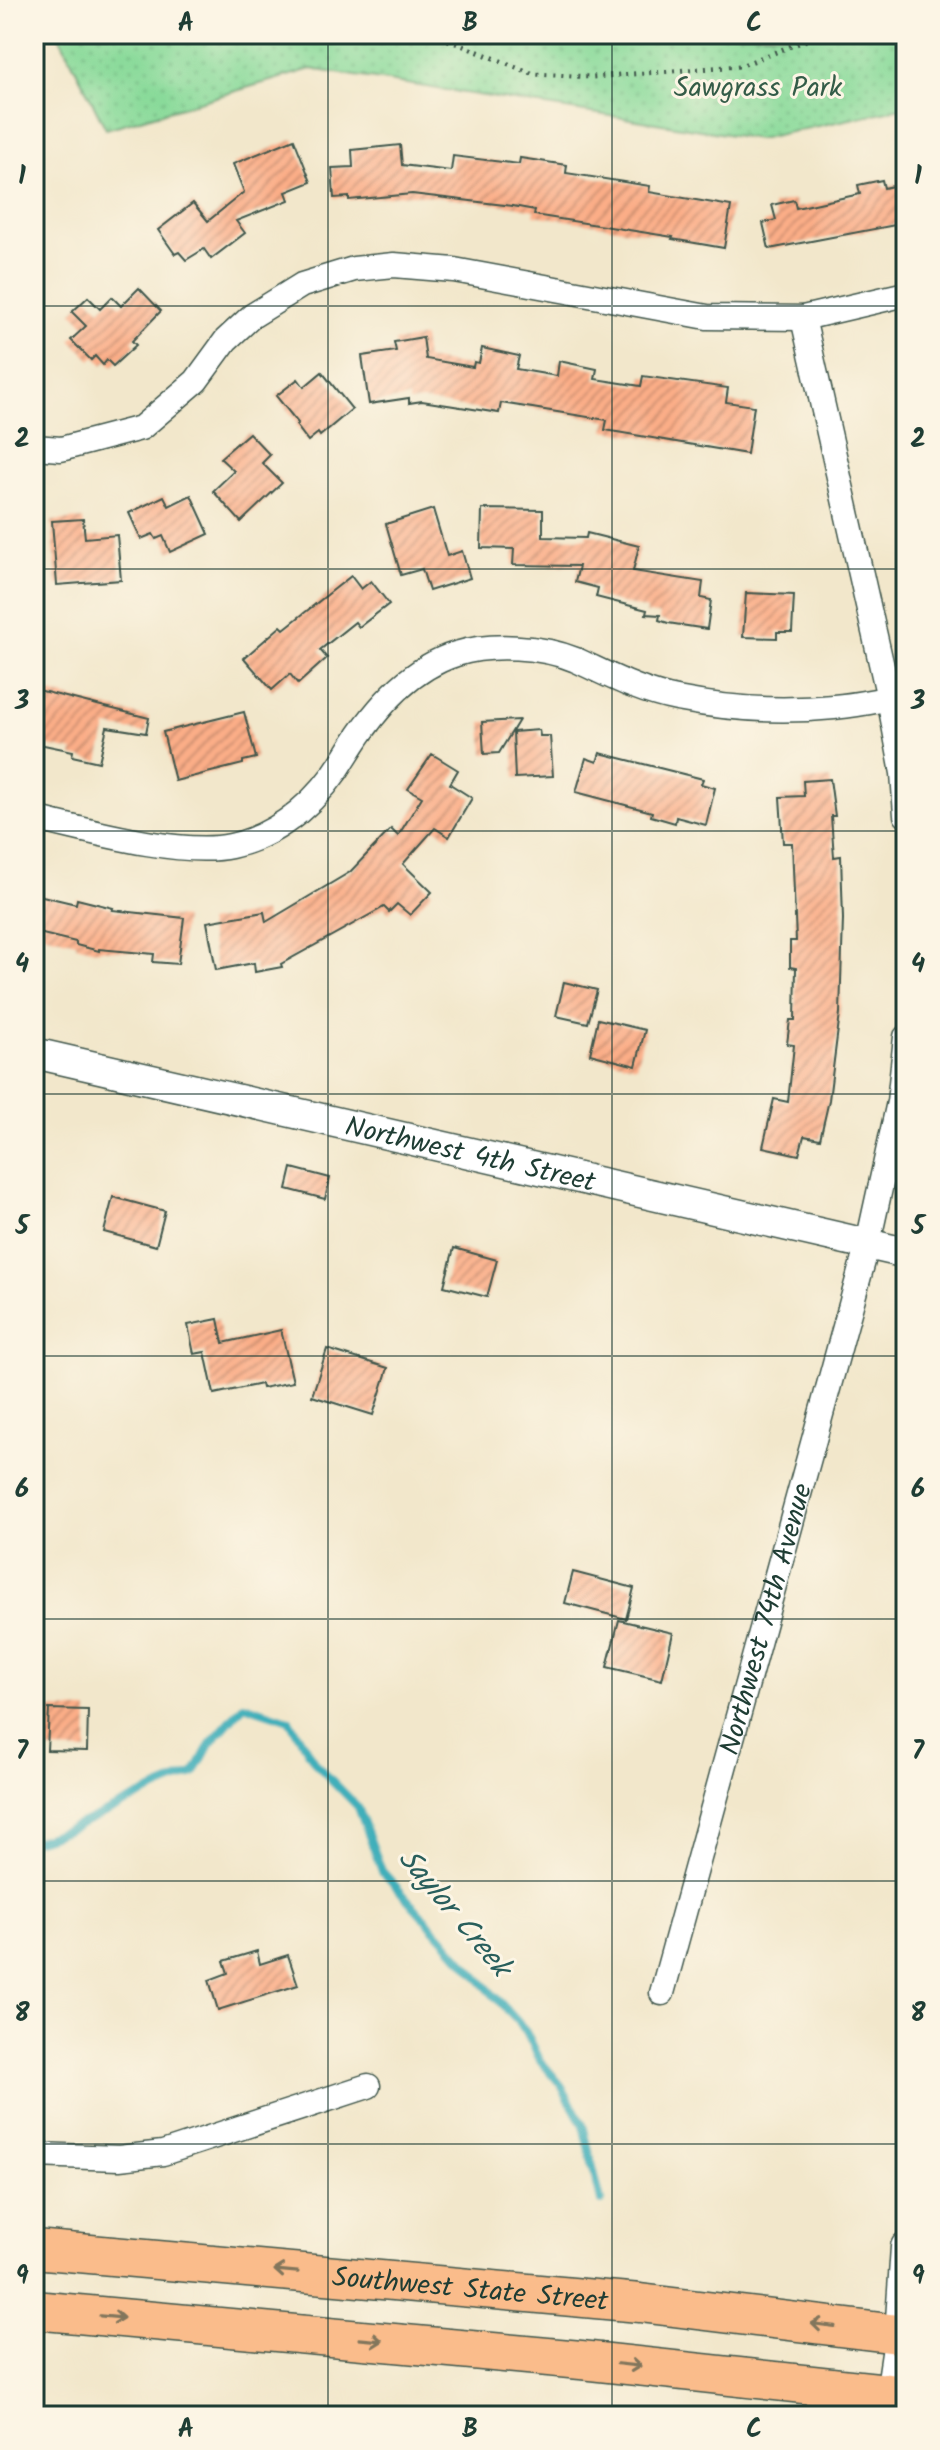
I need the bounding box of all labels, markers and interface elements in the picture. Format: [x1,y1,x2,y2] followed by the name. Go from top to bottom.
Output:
[178,3,194,45] text: A
[462,3,478,45] text: B
[746,3,762,45] text: C
[674,66,843,111] park label: Sawgrass Park
[18,156,26,198] text: 1
[914,156,922,198] text: 1
[14,419,30,461] text: 2
[910,419,926,461] text: 2
[14,681,29,723] text: 3
[910,681,925,723] text: 3
[15,944,29,986] text: 4
[911,944,925,986] text: 4
[340,1105,601,1206] street label: Northwest 4th Street
[14,1206,30,1248] text: 5
[910,1206,926,1248] text: 5
[15,1469,29,1511] text: 6
[911,1469,925,1511] text: 6
[708,1478,826,1761] street label: Northwest 74th Avenue
[16,1731,29,1773] text: 7
[912,1731,925,1773] text: 7
[385,1838,524,1991] water label: Saylor Creek
[14,1993,30,2035] text: 8
[910,1993,926,2035] text: 8
[15,2256,29,2298] text: 9
[330,2256,611,2325] street label: Southwest State Street
[911,2256,925,2298] text: 9
[273,2263,300,2278] one-way arrow
[98,2310,125,2325] one-way arrow
[811,2317,836,2332] one-way arrow
[357,2333,384,2348] one-way arrow
[616,2358,642,2373] one-way arrow
[178,2409,194,2450] text: A
[462,2409,478,2450] text: B
[746,2409,762,2450] text: C

